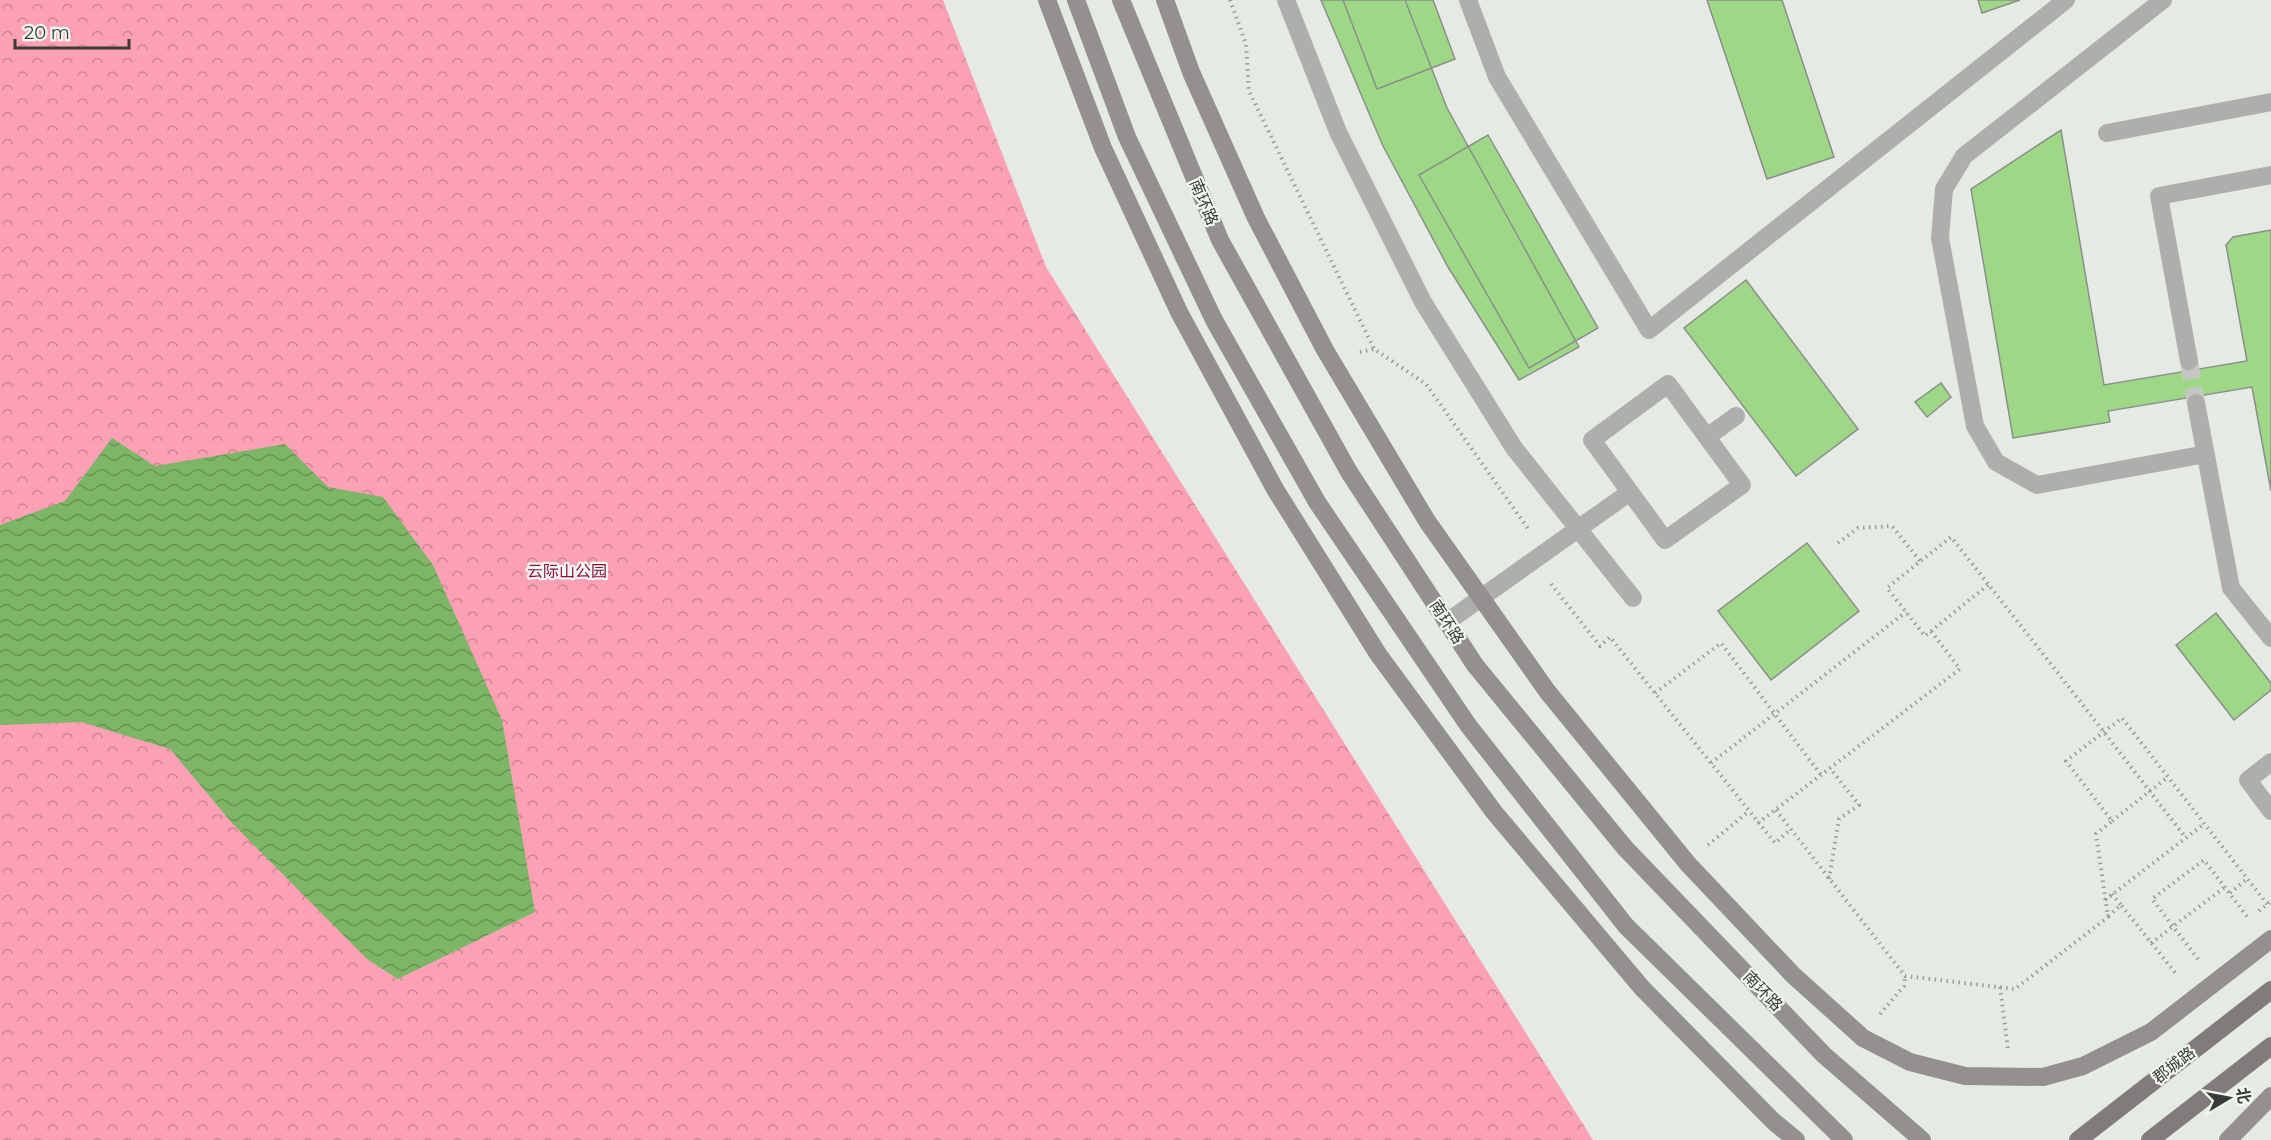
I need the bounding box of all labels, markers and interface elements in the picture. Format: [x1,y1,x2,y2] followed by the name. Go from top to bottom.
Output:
[15,12,129,50] scale bar
[24,22,70,44] text: 20 m
[1186,176,1222,228] street label: 南环路
[527,562,607,581] park label: 云际山公园
[1426,597,1468,647] street label: 南环路
[1739,967,1787,1015] street label: 南环路
[2149,1043,2199,1087] street label: 郡城路
[2199,1068,2259,1128] north arrow
[2233,1086,2254,1105] text: 北

